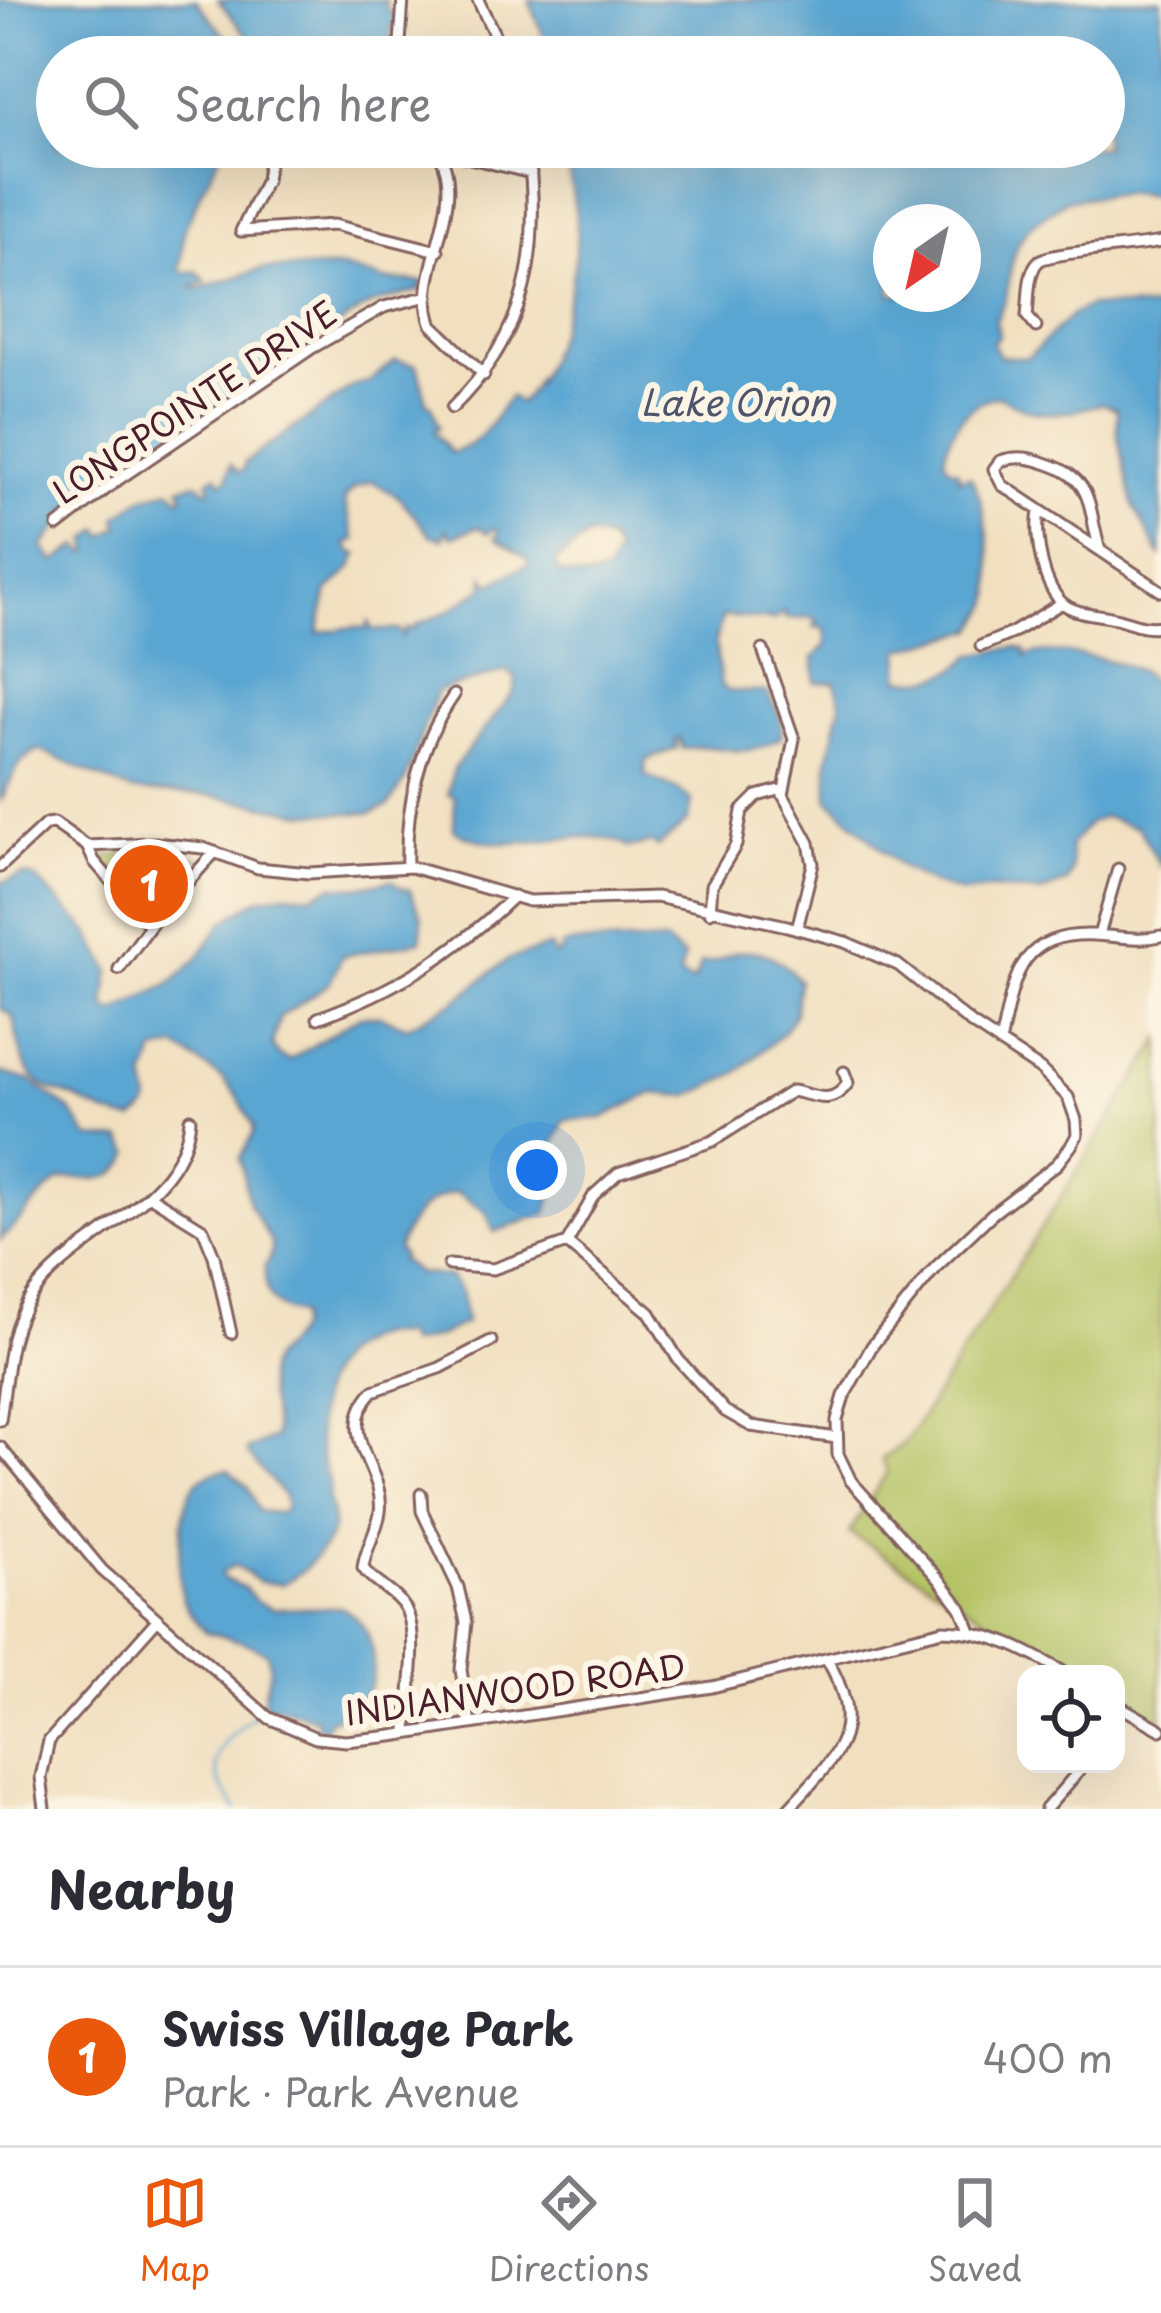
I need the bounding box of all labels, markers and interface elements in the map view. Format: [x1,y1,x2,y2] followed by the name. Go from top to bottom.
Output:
[36,36,1125,168] search box
[174,68,431,136] text: Search here
[78,69,144,135] icon: search
[873,204,981,312] north arrow
[42,287,346,515] street label: LONGPOINTE DRIVE
[640,374,831,428] water label: Lake Orion
[110,839,188,929] pin: 1
[507,1140,567,1200] your location
[342,1639,688,1737] street label: INDIANWOOD ROAD
[1017,1665,1125,1773] map controls
[1017,1665,1125,1773] button: locate
[48,1849,235,1926] text: Nearby
[162,1993,573,2061] text: Swiss Village Park
[78,2027,96,2086] text: 1
[983,2027,1113,2086] text: 400 m
[162,2061,520,2120] text: Park · Park Avenue
[139,2170,210,2292] tab: Map
[489,2170,649,2292] tab: Directions
[928,2170,1022,2292] tab: Saved

